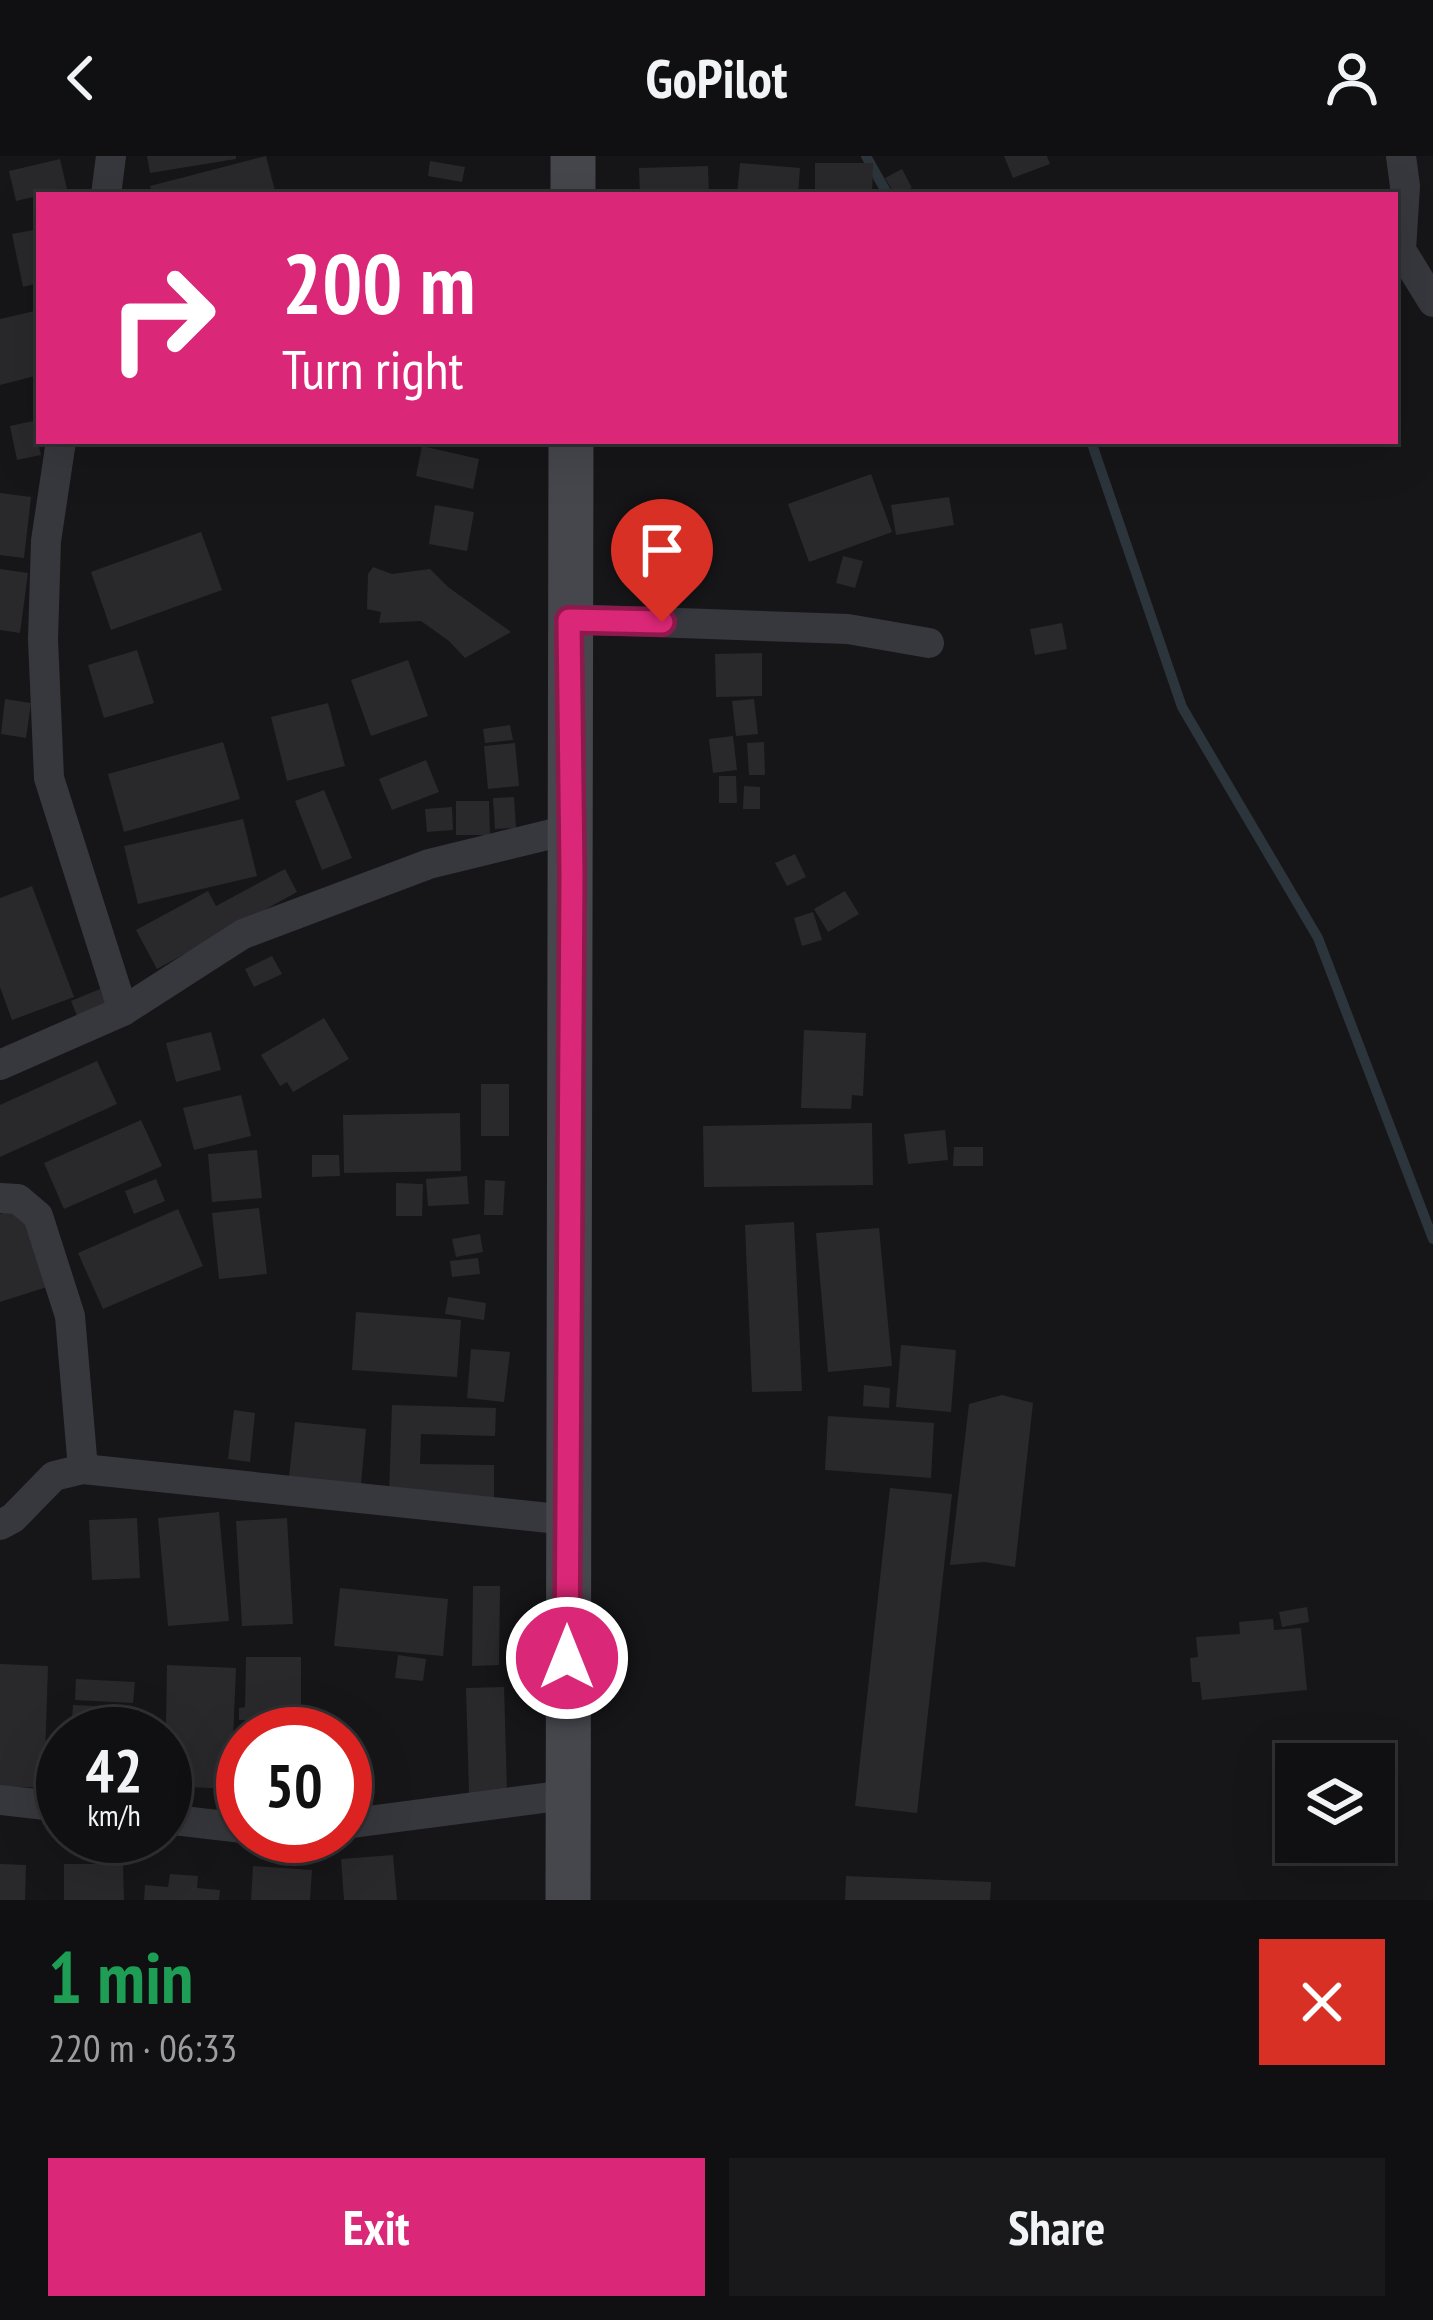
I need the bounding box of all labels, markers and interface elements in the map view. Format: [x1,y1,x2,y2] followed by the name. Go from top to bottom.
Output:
[646,43,787,113] text: GoPilot
[48,45,114,111] icon: back
[1319,45,1385,111] icon: person
[282,228,475,337] text: 200 m
[84,240,240,396] icon: right
[282,334,463,404] text: Turn right
[611,499,713,622] pin
[629,517,695,583] icon: arrive
[504,1595,630,1721] position arrow
[216,1707,372,1863] speed limit sign: 50
[85,1731,143,1809] text: 42
[1275,1743,1395,1863] map controls
[1275,1743,1395,1863] button: layers
[87,1795,141,1834] text: km/h
[48,1930,193,2023] text: 1 min
[1259,1939,1385,2065] button: close
[48,2022,237,2073] text: 220 m · 06:33
[48,2158,705,2296] button: Exit
[729,2158,1385,2296] button: Share

